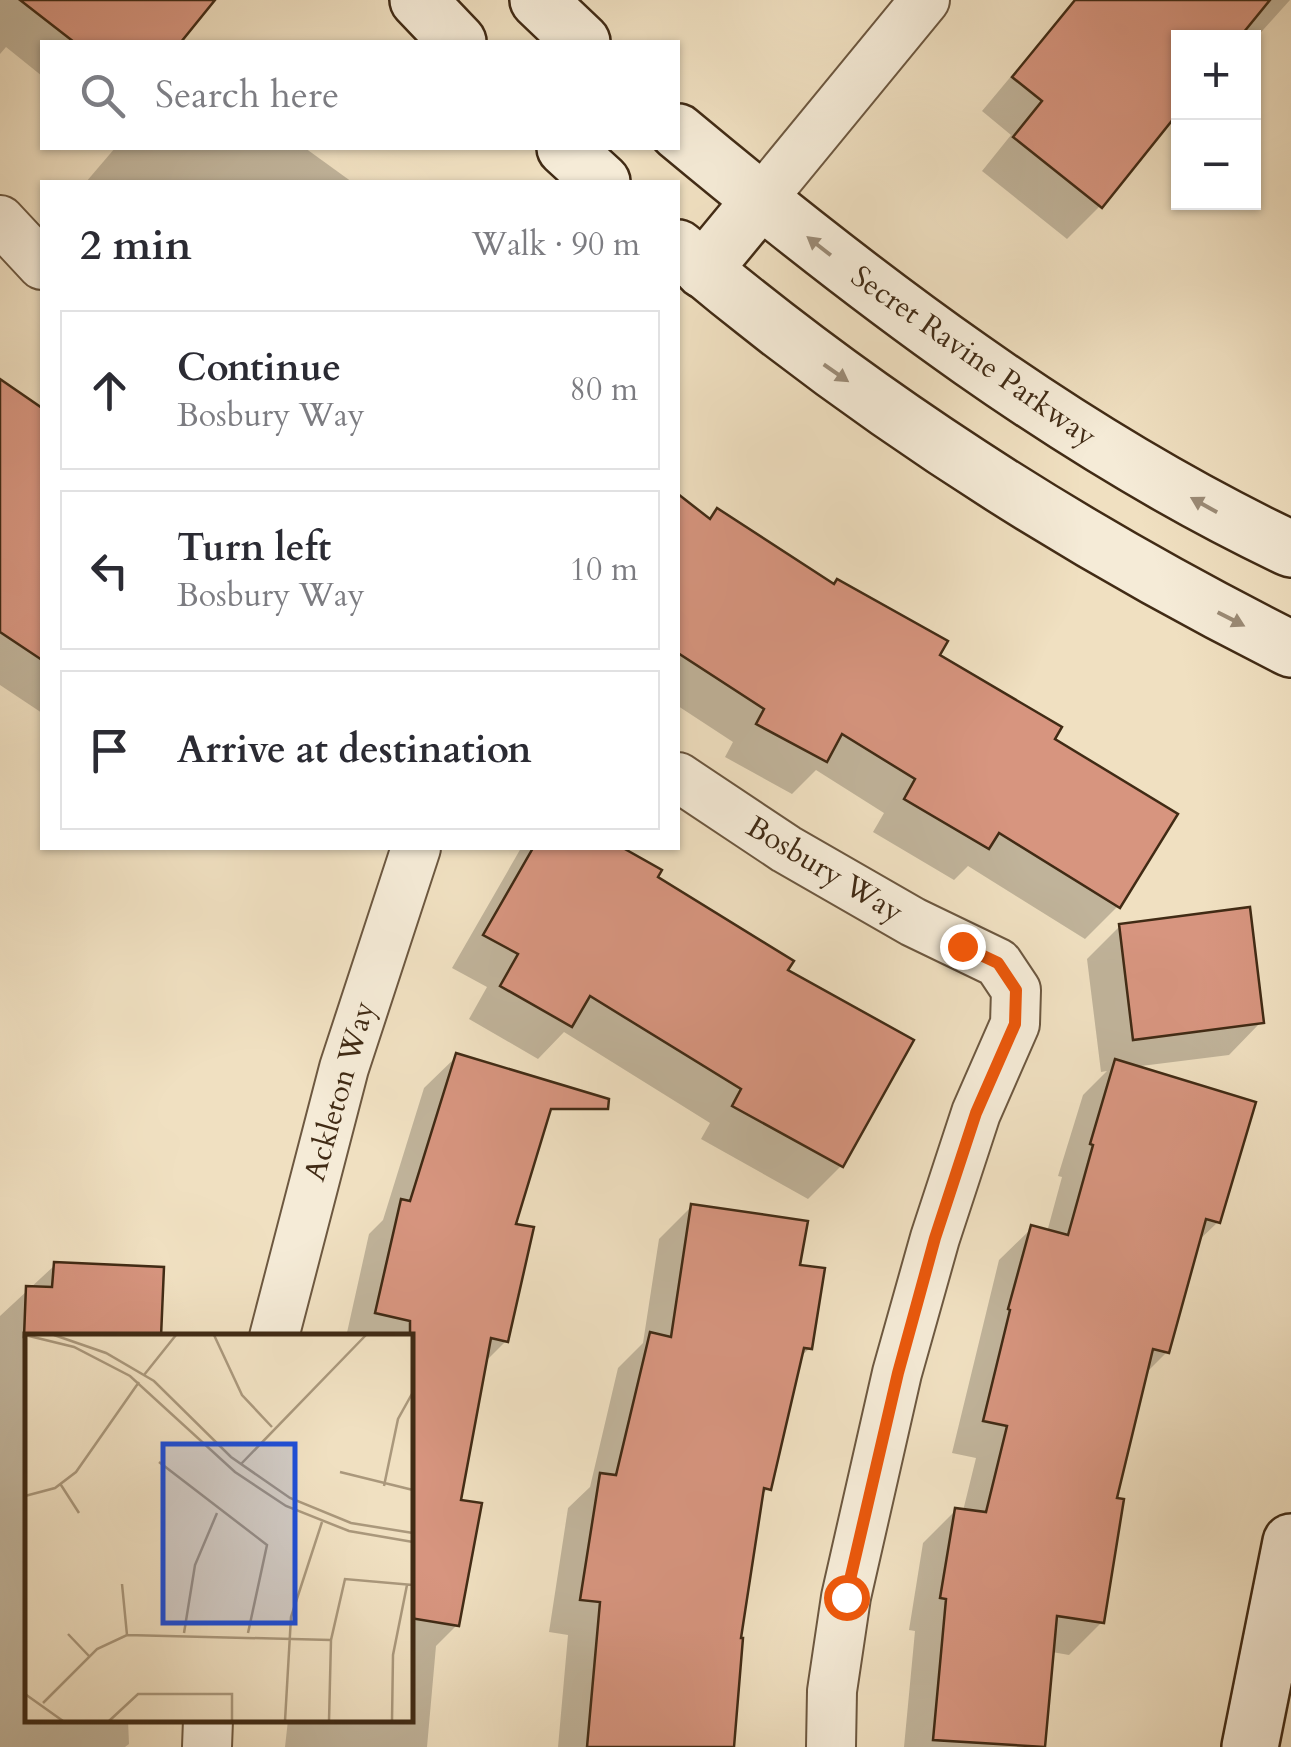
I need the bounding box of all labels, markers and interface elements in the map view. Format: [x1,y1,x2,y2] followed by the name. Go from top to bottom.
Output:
[1171,30,1261,210] map controls
[1171,30,1261,120] button: +
[40,40,680,150] search box
[75,68,130,123] icon: search
[155,69,339,121] text: Search here
[1171,120,1261,210] button: −
[80,217,192,274] text: 2 min
[472,223,640,267] text: Walk · 90 m
[806,236,831,257] one-way arrow
[843,256,1105,457] street label: Secret Ravine Parkway
[177,342,341,394] text: Continue
[82,363,137,418] icon: ahead
[823,363,850,382] one-way arrow
[570,368,638,412] text: 80 m
[177,394,365,438] text: Bosbury Way
[1190,496,1219,513] one-way arrow
[177,522,331,574] text: Turn left
[82,543,137,598] icon: left
[570,548,638,592] text: 10 m
[177,574,365,618] text: Bosbury Way
[1216,610,1245,627] one-way arrow
[82,723,137,778] icon: arrive
[177,724,532,776] text: Arrive at destination
[739,807,911,932] street label: Bosbury Way
[940,924,986,970] route end
[294,996,385,1186] street label: Ackleton Way
[25,1334,412,1722] inset map
[824,1575,870,1621] route start

